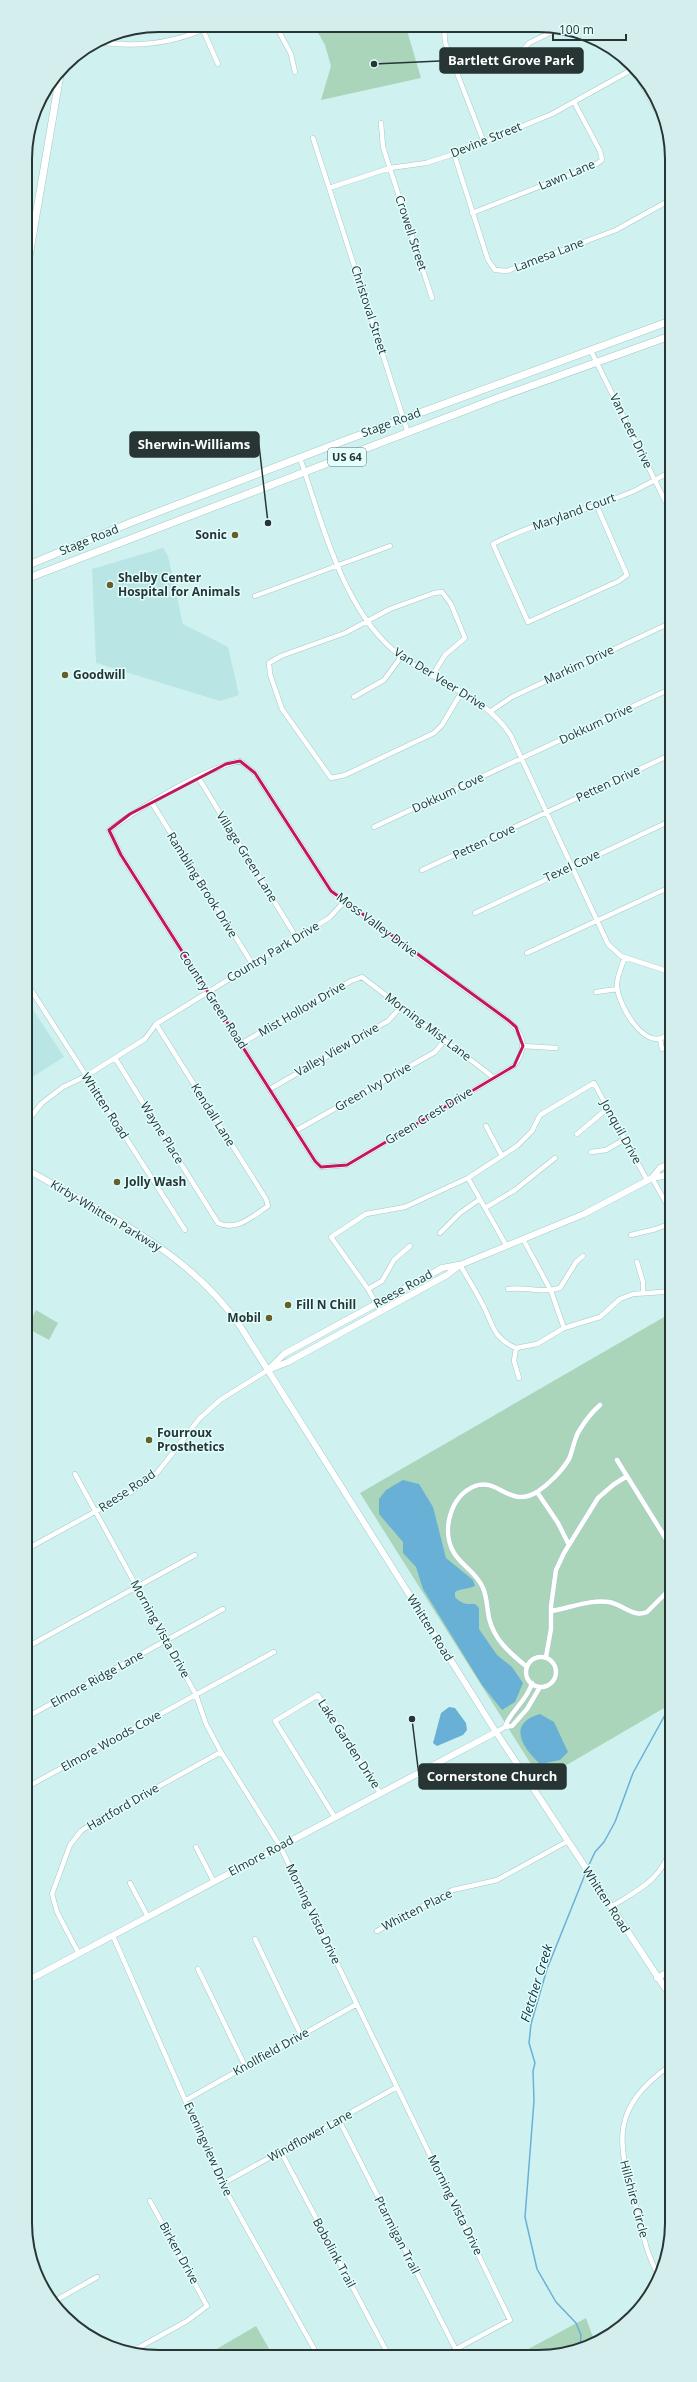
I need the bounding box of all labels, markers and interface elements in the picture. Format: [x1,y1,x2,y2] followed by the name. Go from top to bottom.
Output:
[553,16,626,42] scale bar
[559,21,594,38] text: 100 m
[440,48,583,73] callout: Bartlett Grove Park
[448,51,575,69] text: Bartlett Grove Park
[448,118,524,162] street label: Devine Street
[536,155,598,194] street label: Lawn Lane
[391,193,432,273] street label: Crowell Street
[512,233,586,276] street label: Lamesa Lane
[347,263,392,356] street label: Christoval Street
[606,390,657,471] street label: Van Leer Drive
[359,404,423,441] street label: Stage Road
[130,432,259,457] callout: Sherwin-Williams
[138,435,250,453] text: Sherwin-Williams
[328,448,366,466] road number: US 64
[530,489,618,534] street label: Maryland Court
[57,520,121,559] street label: Stage Road
[195,526,227,543] place label: Sonic
[230,530,240,540] marker: Sonic
[118,569,240,600] place label: Shelby Center Hospital for Animals
[105,580,115,590] marker: Shelby Center Hospital for Animals
[541,641,617,688] street label: Markim Drive
[391,643,490,714] street label: Van Der Veer Drive
[73,666,125,683] place label: Goodwill
[60,670,70,680] marker: Goodwill
[556,699,636,748] street label: Dokkum Drive
[573,761,643,806] street label: Petten Drive
[409,768,487,817] street label: Dokkum Cove
[213,808,282,906] street label: Village Green Lane
[450,820,518,863] street label: Petten Cove
[163,829,242,941] street label: Rambling Brook Drive
[541,845,603,886] street label: Texel Cove
[333,888,422,961] street label: Moss Valley Drive
[223,917,323,986] street label: Country Park Drive
[175,947,252,1052] street label: Country Green Road
[255,977,349,1040] street label: Mist Hollow Drive
[382,988,475,1065] street label: Morning Mist Lane
[292,1018,382,1081] street label: Valley View Drive
[332,1058,414,1115] street label: Green Ivy Drive
[78,1069,133,1142] street label: Whitten Road
[187,1080,240,1150] street label: Kendall Lane
[382,1083,476,1148] street label: Green Crest Drive
[596,1096,646,1167] street label: Jonquil Drive
[137,1098,188,1167] street label: Wayne Place
[124,1173,186,1190] place label: Jolly Wash
[48,1176,166,1256] street label: Kirby-Whitten Parkway
[112,1177,122,1187] marker: Jolly Wash
[370,1265,435,1312] street label: Reese Road
[296,1296,356,1313] place label: Fill N Chill
[283,1300,293,1310] marker: Fill N Chill
[227,1309,261,1326] place label: Mobil
[264,1313,274,1323] marker: Mobil
[157,1424,225,1455] place label: Fourroux Prosthetics
[144,1435,154,1445] marker: Fourroux Prosthetics
[95,1465,158,1516] street label: Reese Road
[126,1577,195,1681] street label: Morning Vista Drive
[403,1591,458,1664] street label: Whitten Road
[47,1646,147,1711] street label: Elmore Ridge Lane
[314,1696,385,1792] street label: Lake Garden Drive
[58,1706,164,1775] street label: Elmore Woods Cove
[419,1764,566,1789] callout: Cornerstone Church
[427,1767,557,1785] text: Cornerstone Church
[84,1779,162,1834] street label: Hartford Drive
[225,1831,296,1880] street label: Elmore Road
[282,1861,345,1967] street label: Morning Vista Drive
[579,1863,634,1936] street label: Whitten Road
[379,1884,455,1935] street label: Whitten Place
[516,1941,557,2024] water label: Fletcher Creek
[230,2023,312,2080] street label: Knollfield Drive
[180,2099,237,2199] street label: Eveningview Drive
[264,2105,355,2166] street label: Windflower Lane
[424,2152,487,2258] street label: Morning Vista Drive
[616,2158,653,2240] street label: Hillshire Circle
[371,2193,424,2277] street label: Ptarmigan Trail
[309,2215,360,2291] street label: Bobolink Trail
[155,2219,204,2287] street label: Birken Drive

